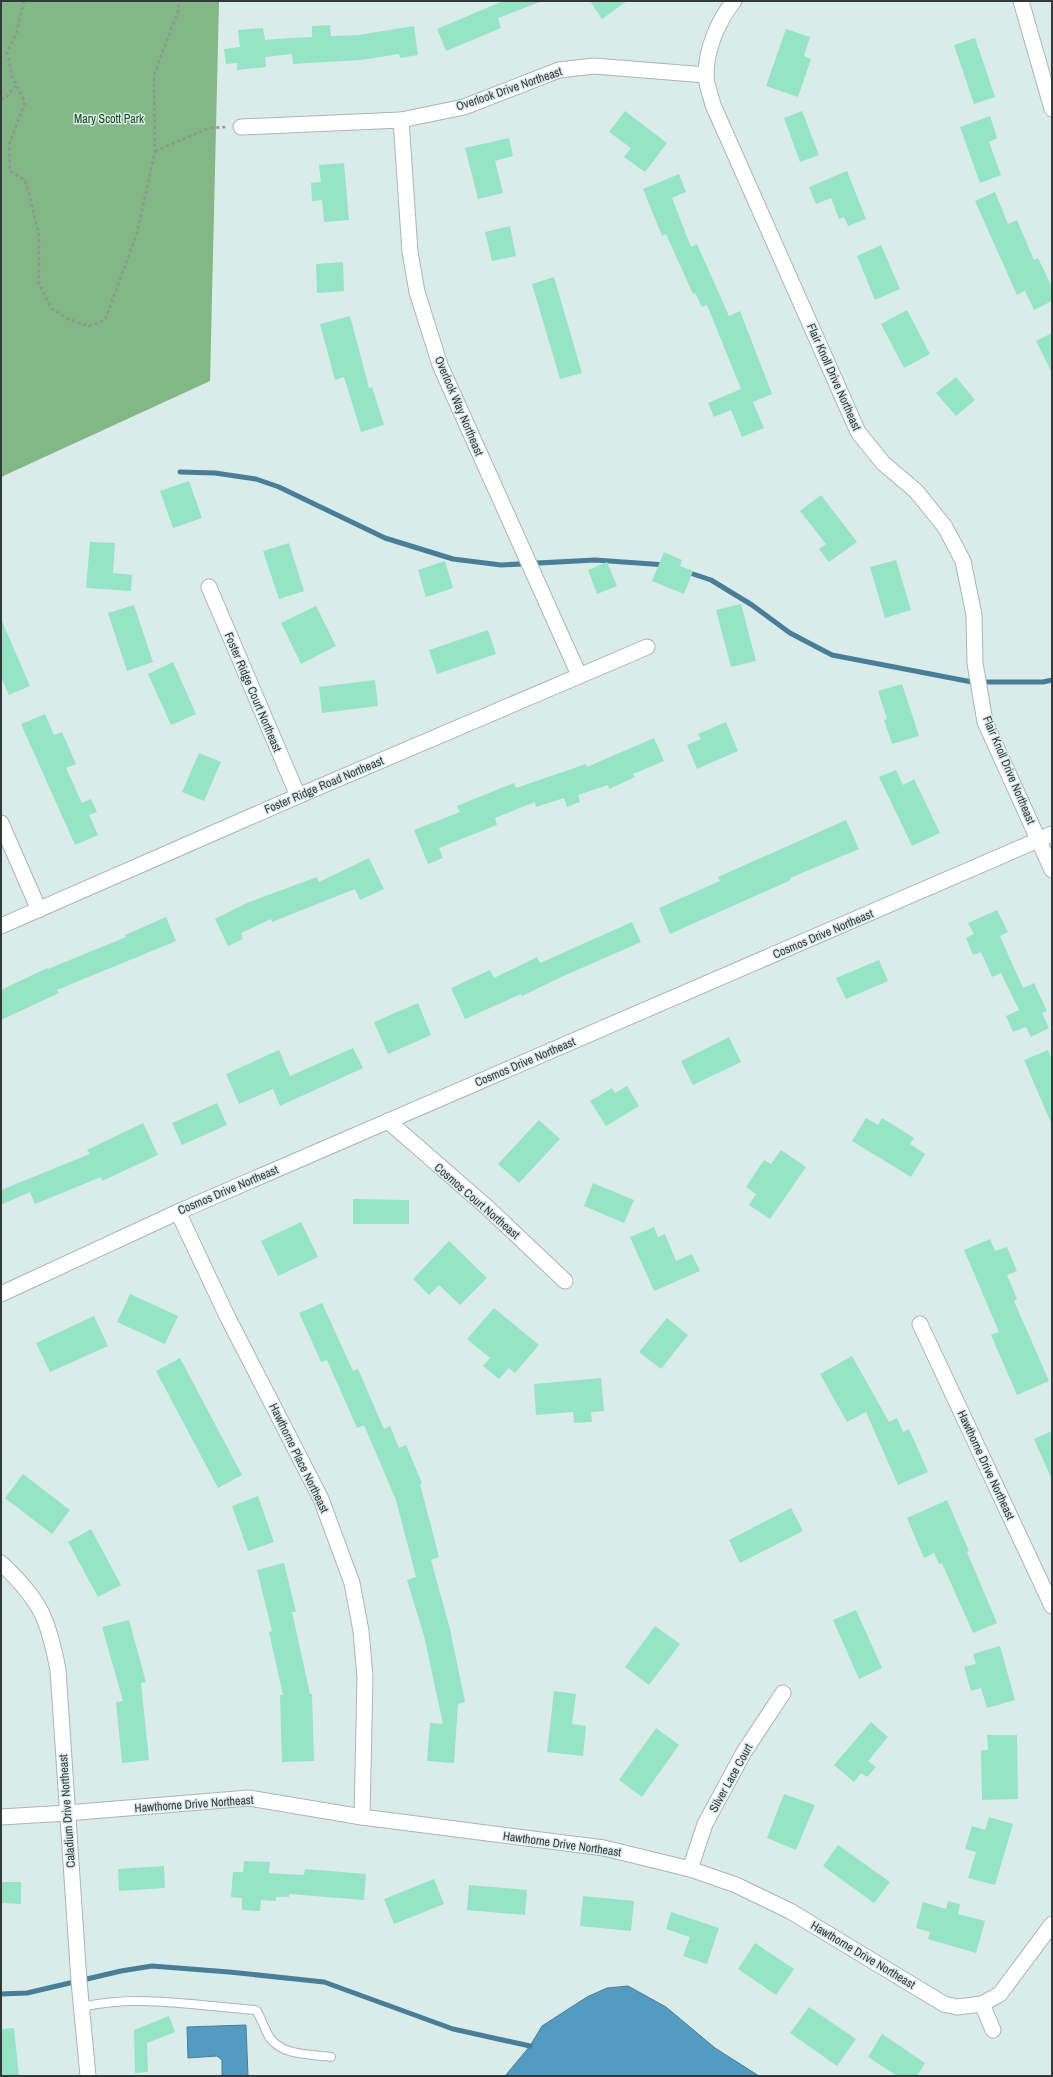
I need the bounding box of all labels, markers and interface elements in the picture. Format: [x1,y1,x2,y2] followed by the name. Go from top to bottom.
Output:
[454,63,564,115] street label: Overlook Drive Northeast
[74,111,144,127] park label: Mary Scott Park
[803,321,865,433] street label: Flair Knoll Drive Northeast
[431,354,487,459] street label: Overlook Way Northeast
[221,630,286,755] street label: Foster Ridge Court Northeast
[979,714,1039,827] street label: Flair Knoll Drive Northeast
[262,753,386,817] street label: Foster Ridge Road Northeast
[770,905,876,962] street label: Cosmos Drive Northeast
[472,1033,578,1090] street label: Cosmos Drive Northeast
[431,1159,523,1243] street label: Cosmos Court Northeast
[175,1161,281,1218] street label: Cosmos Drive Northeast
[265,1400,333,1516] street label: Hawthorne Place Northeast
[954,1408,1019,1523] street label: Hawthorne Drive Northeast
[706,1741,757,1815] street label: Silver Lace Court
[55,1753,79,1868] street label: Caladium Drive Northeast
[134,1792,254,1816] street label: Hawthorne Drive Northeast
[502,1828,622,1860] street label: Hawthorne Drive Northeast
[808,1917,918,1993] street label: Hawthorne Drive Northeast

